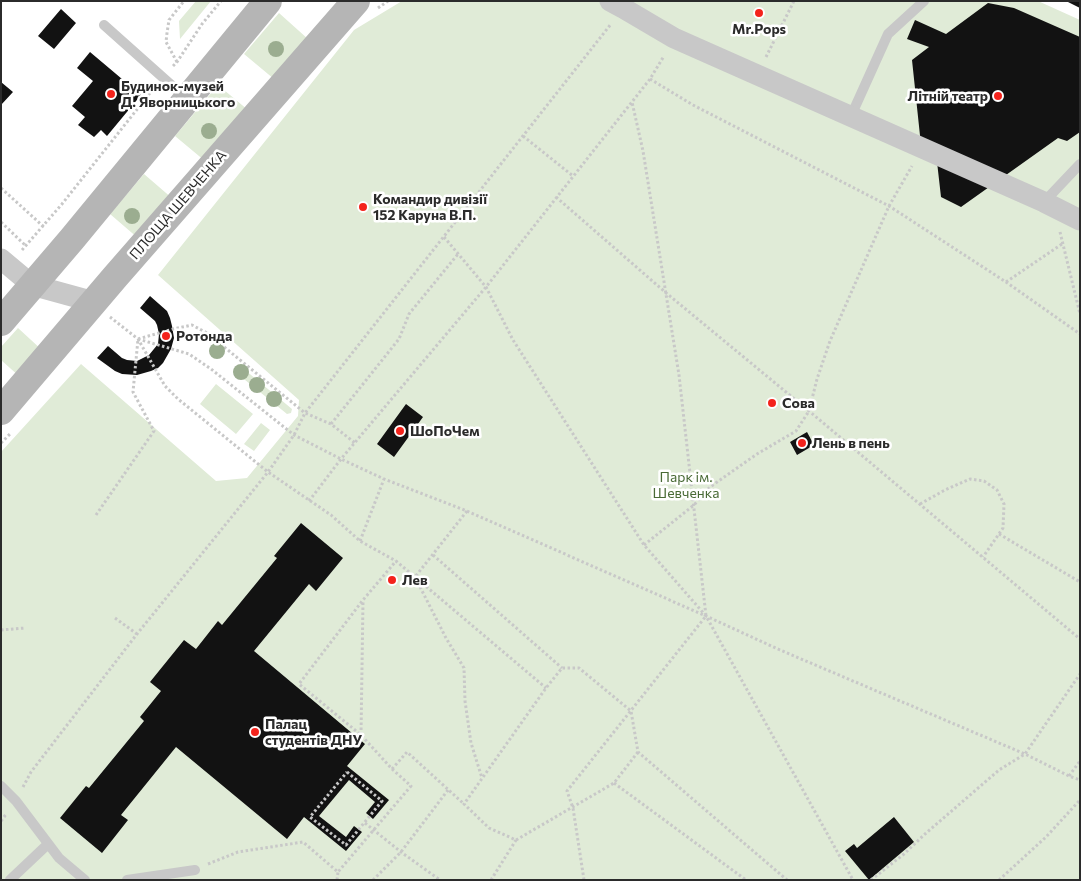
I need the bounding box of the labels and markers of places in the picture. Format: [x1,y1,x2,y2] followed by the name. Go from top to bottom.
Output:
[753,7,765,19] marker: Mr.Pops
[732,21,786,37] place label: Mr.Pops
[121,78,235,110] place label: Будинок-музей Д. Яворницького
[105,88,117,100] marker: Будинок-музей Д. Яворницького
[908,88,988,104] place label: Літній театр
[992,90,1004,102] marker: Літній театр
[373,191,487,223] place label: Командир дивізії 152 Каруна В.П.
[357,201,369,213] marker: Командир дивізії 152 Каруна В.П.
[176,328,232,344] place label: Ротонда
[160,330,172,342] marker: Ротонда
[782,395,815,411] place label: Сова
[766,397,778,409] marker: Сова
[410,423,480,439] place label: ШоПоЧем
[394,425,406,437] marker: ШоПоЧем
[812,435,890,451] place label: Лень в пень
[796,437,808,449] marker: Лень в пень
[402,572,428,588] place label: Лев
[386,574,398,586] marker: Лев
[265,716,362,749] place label: Палац студентів ДНУ
[249,726,261,738] marker: Палац студентів ДНУ

